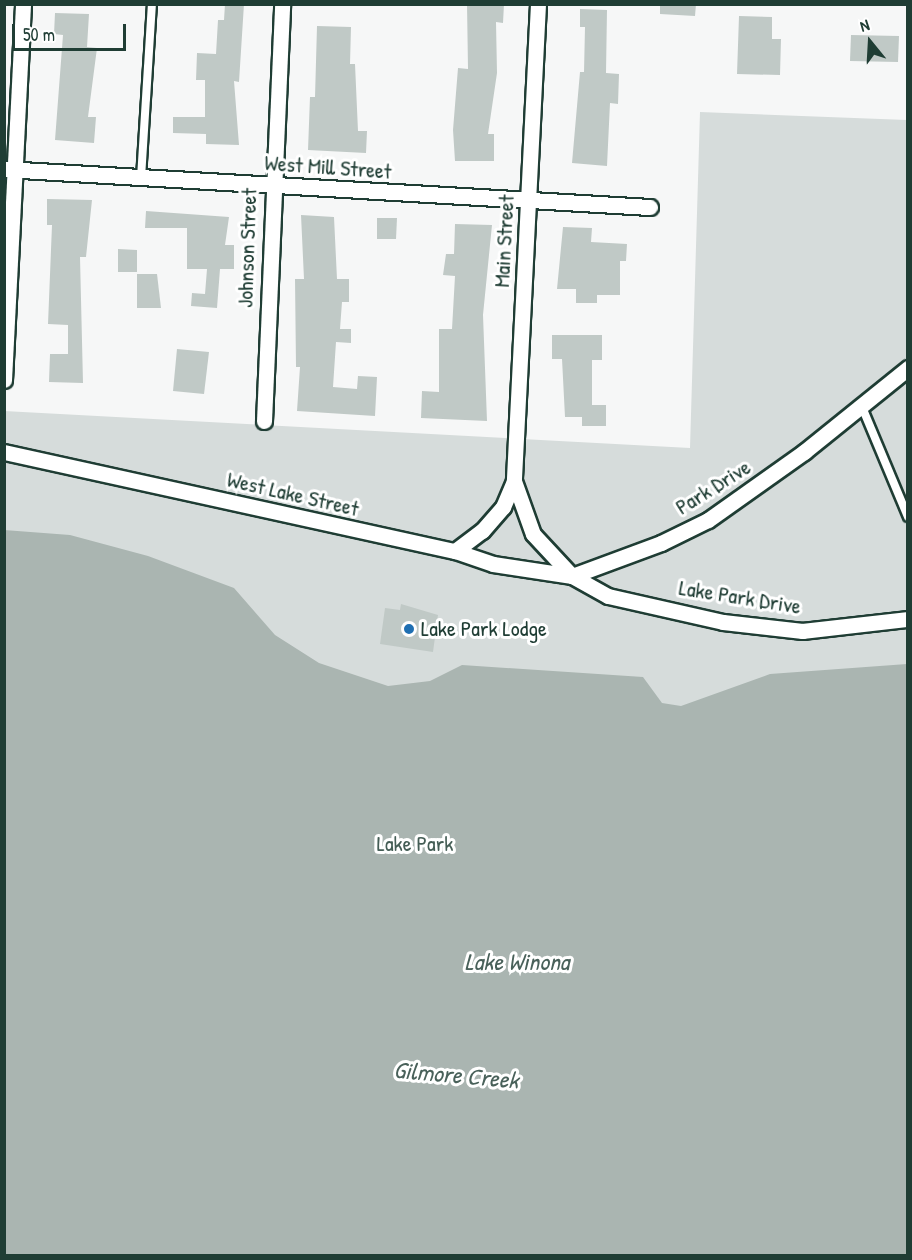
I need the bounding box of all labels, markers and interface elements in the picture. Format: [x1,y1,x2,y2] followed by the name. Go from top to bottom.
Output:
[15,12,129,50] scale bar
[840,12,900,72] north arrow
[857,13,872,37] text: N
[23,22,55,47] text: 50 m
[264,149,392,185] street label: West Mill Street
[232,188,262,308] street label: Johnson Street
[488,194,520,288] street label: Main Street
[671,454,755,520] street label: Park Drive
[225,466,361,522] street label: West Lake Street
[677,574,803,620] street label: Lake Park Drive
[421,616,547,642] place label: Lake Park Lodge
[402,622,416,636] marker: Lake Park Lodge
[377,831,453,857] park label: Lake Park
[465,948,569,976] water label: Lake Winona
[392,1055,520,1095] water label: Gilmore Creek

